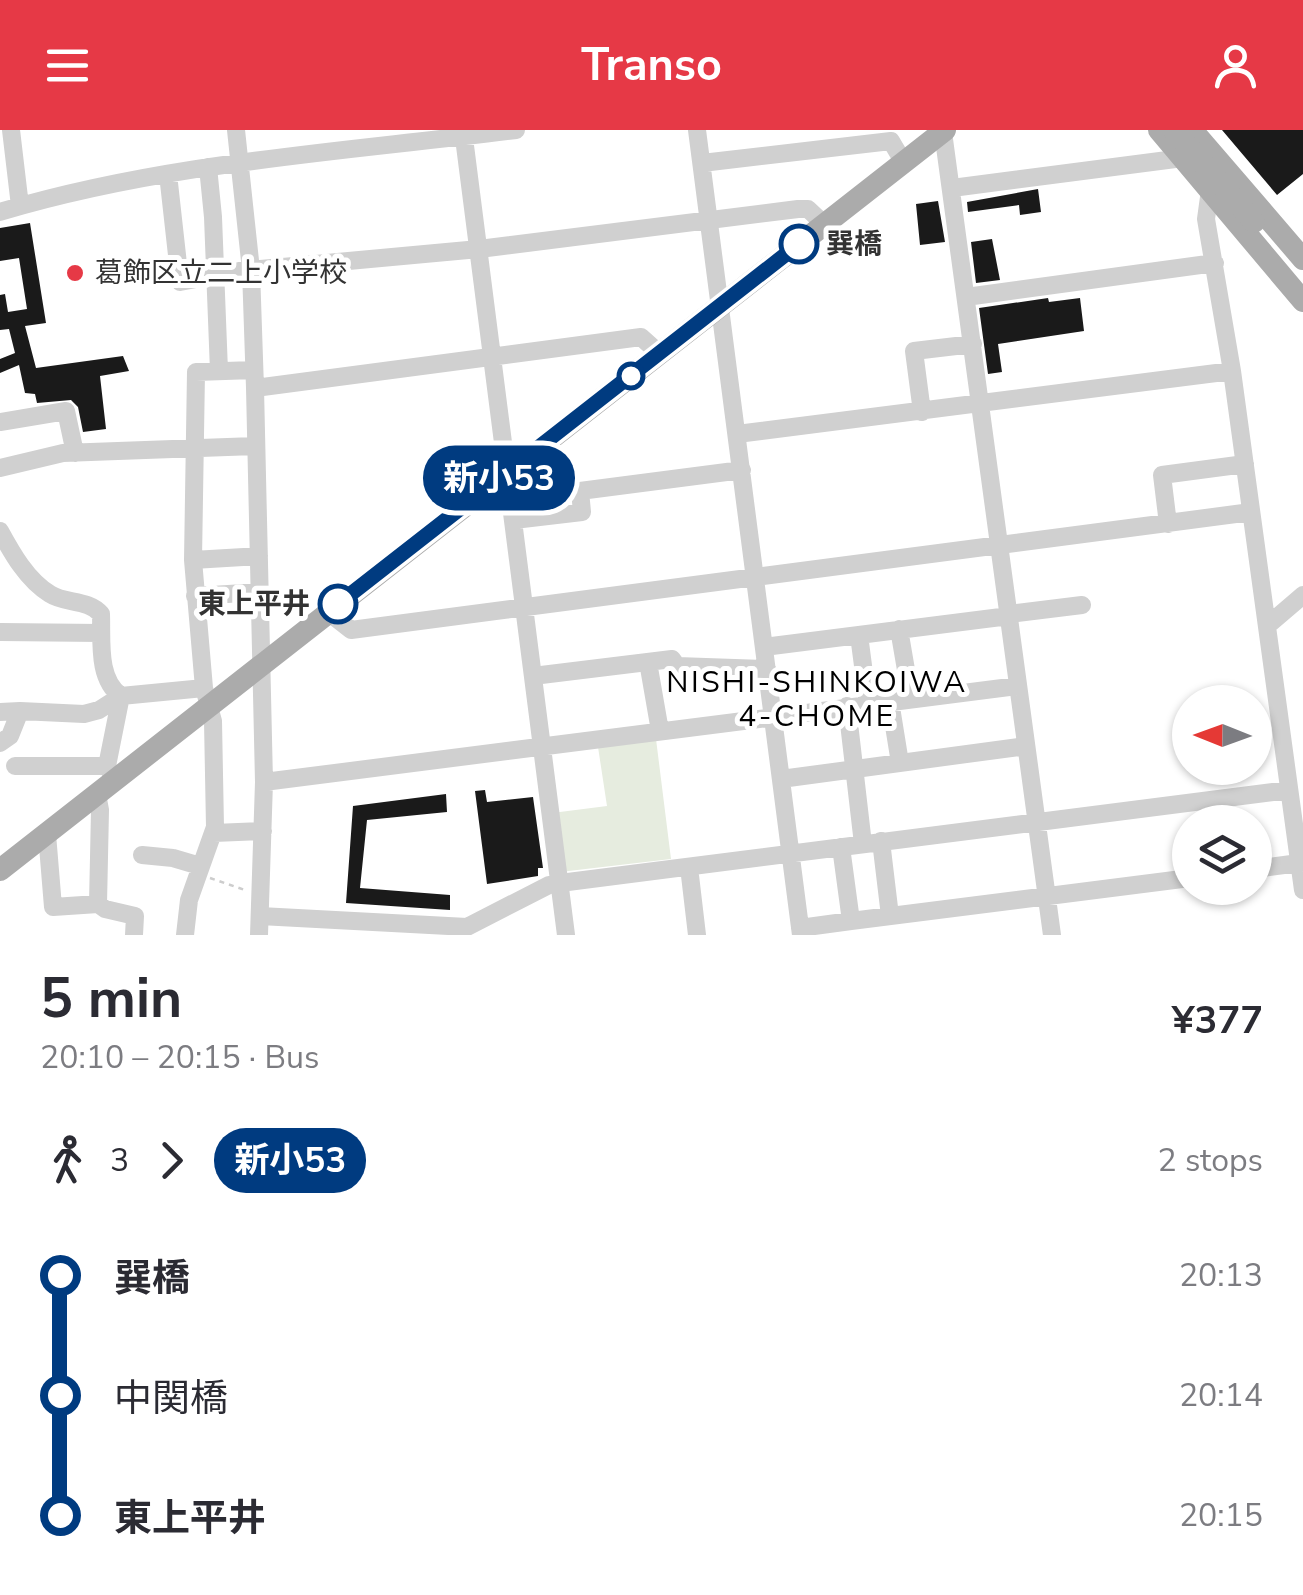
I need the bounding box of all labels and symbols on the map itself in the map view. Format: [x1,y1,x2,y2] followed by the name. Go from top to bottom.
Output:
[780,225,818,263] marker: 巽橋
[826,225,882,263] place label: 巽橋
[95,254,347,292] place label: 葛飾区立二上小学校
[64,262,86,284] marker: 葛飾区立二上小学校
[618,363,644,389] unlabelled marker
[429,446,569,510] line badge: 新小53
[198,585,310,623] place label: 東上平井
[319,585,357,623] marker: 東上平井
[666,662,968,737] district label: NISHI-SHINKOIWA 4-CHOME
[1172,685,1272,785] north arrow

